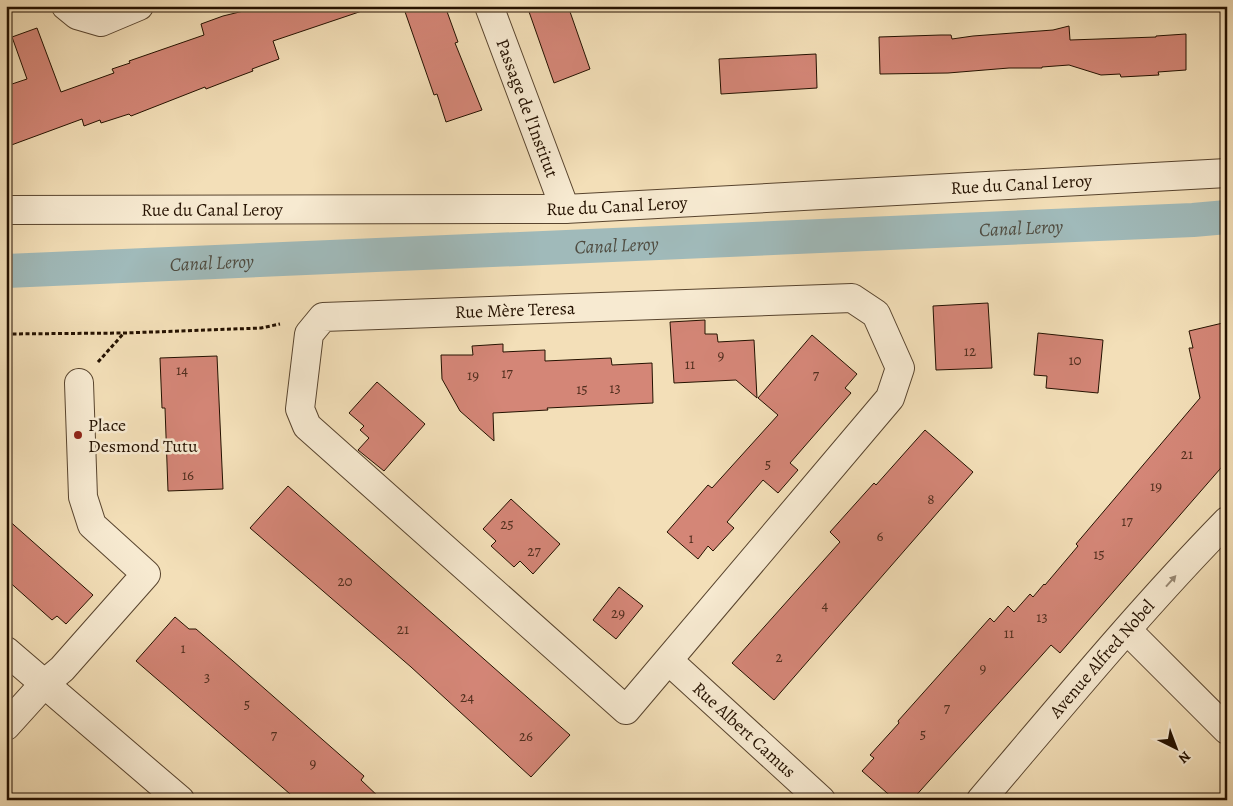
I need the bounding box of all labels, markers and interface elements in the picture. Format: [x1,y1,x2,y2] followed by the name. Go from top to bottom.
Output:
[490,35,564,181] street label: Passage de l'Institut
[950,168,1094,200] street label: Rue du Canal Leroy
[546,190,689,221] street label: Rue du Canal Leroy
[141,198,284,222] street label: Rue du Canal Leroy
[978,214,1064,243] water label: Canal Leroy
[574,231,660,261] water label: Canal Leroy
[169,248,255,278] water label: Canal Leroy
[454,296,576,324] street label: Rue Mère Teresa
[964,341,976,361] house number: 12
[718,345,725,365] house number: 9
[1068,350,1082,370] house number: 10
[685,354,695,374] house number: 11
[176,360,188,380] house number: 14
[501,363,513,383] house number: 17
[467,365,479,385] house number: 19
[813,365,820,385] house number: 7
[609,378,621,398] house number: 13
[576,379,588,399] house number: 15
[88,413,198,458] place label: Place Desmond Tutu
[72,429,84,441] marker: Place Desmond Tutu
[1181,444,1193,464] house number: 21
[765,454,771,474] house number: 5
[182,465,194,485] house number: 16
[1150,476,1162,496] house number: 19
[927,489,935,509] house number: 8
[1121,511,1133,531] house number: 17
[500,514,514,534] house number: 25
[877,526,884,546] house number: 6
[688,528,694,548] house number: 1
[527,541,541,561] house number: 27
[1093,544,1105,564] house number: 15
[337,571,353,591] house number: 20
[1165,575,1177,587] one-way arrow
[1043,594,1160,724] street label: Avenue Alfred Nobel
[822,595,829,615] house number: 4
[611,603,625,623] house number: 29
[1036,607,1048,627] house number: 13
[397,619,409,639] house number: 21
[1004,623,1014,643] house number: 11
[180,638,186,658] house number: 1
[775,647,783,667] house number: 2
[980,658,987,678] house number: 9
[204,667,210,687] house number: 3
[688,677,801,783] street label: Rue Albert Camus
[460,687,474,707] house number: 24
[244,694,250,714] house number: 5
[944,698,951,718] house number: 7
[920,724,926,744] house number: 5
[1150,724,1200,774] north arrow
[271,725,278,745] house number: 7
[519,726,533,746] house number: 26
[1174,747,1195,768] text: N
[310,753,317,773] house number: 9

